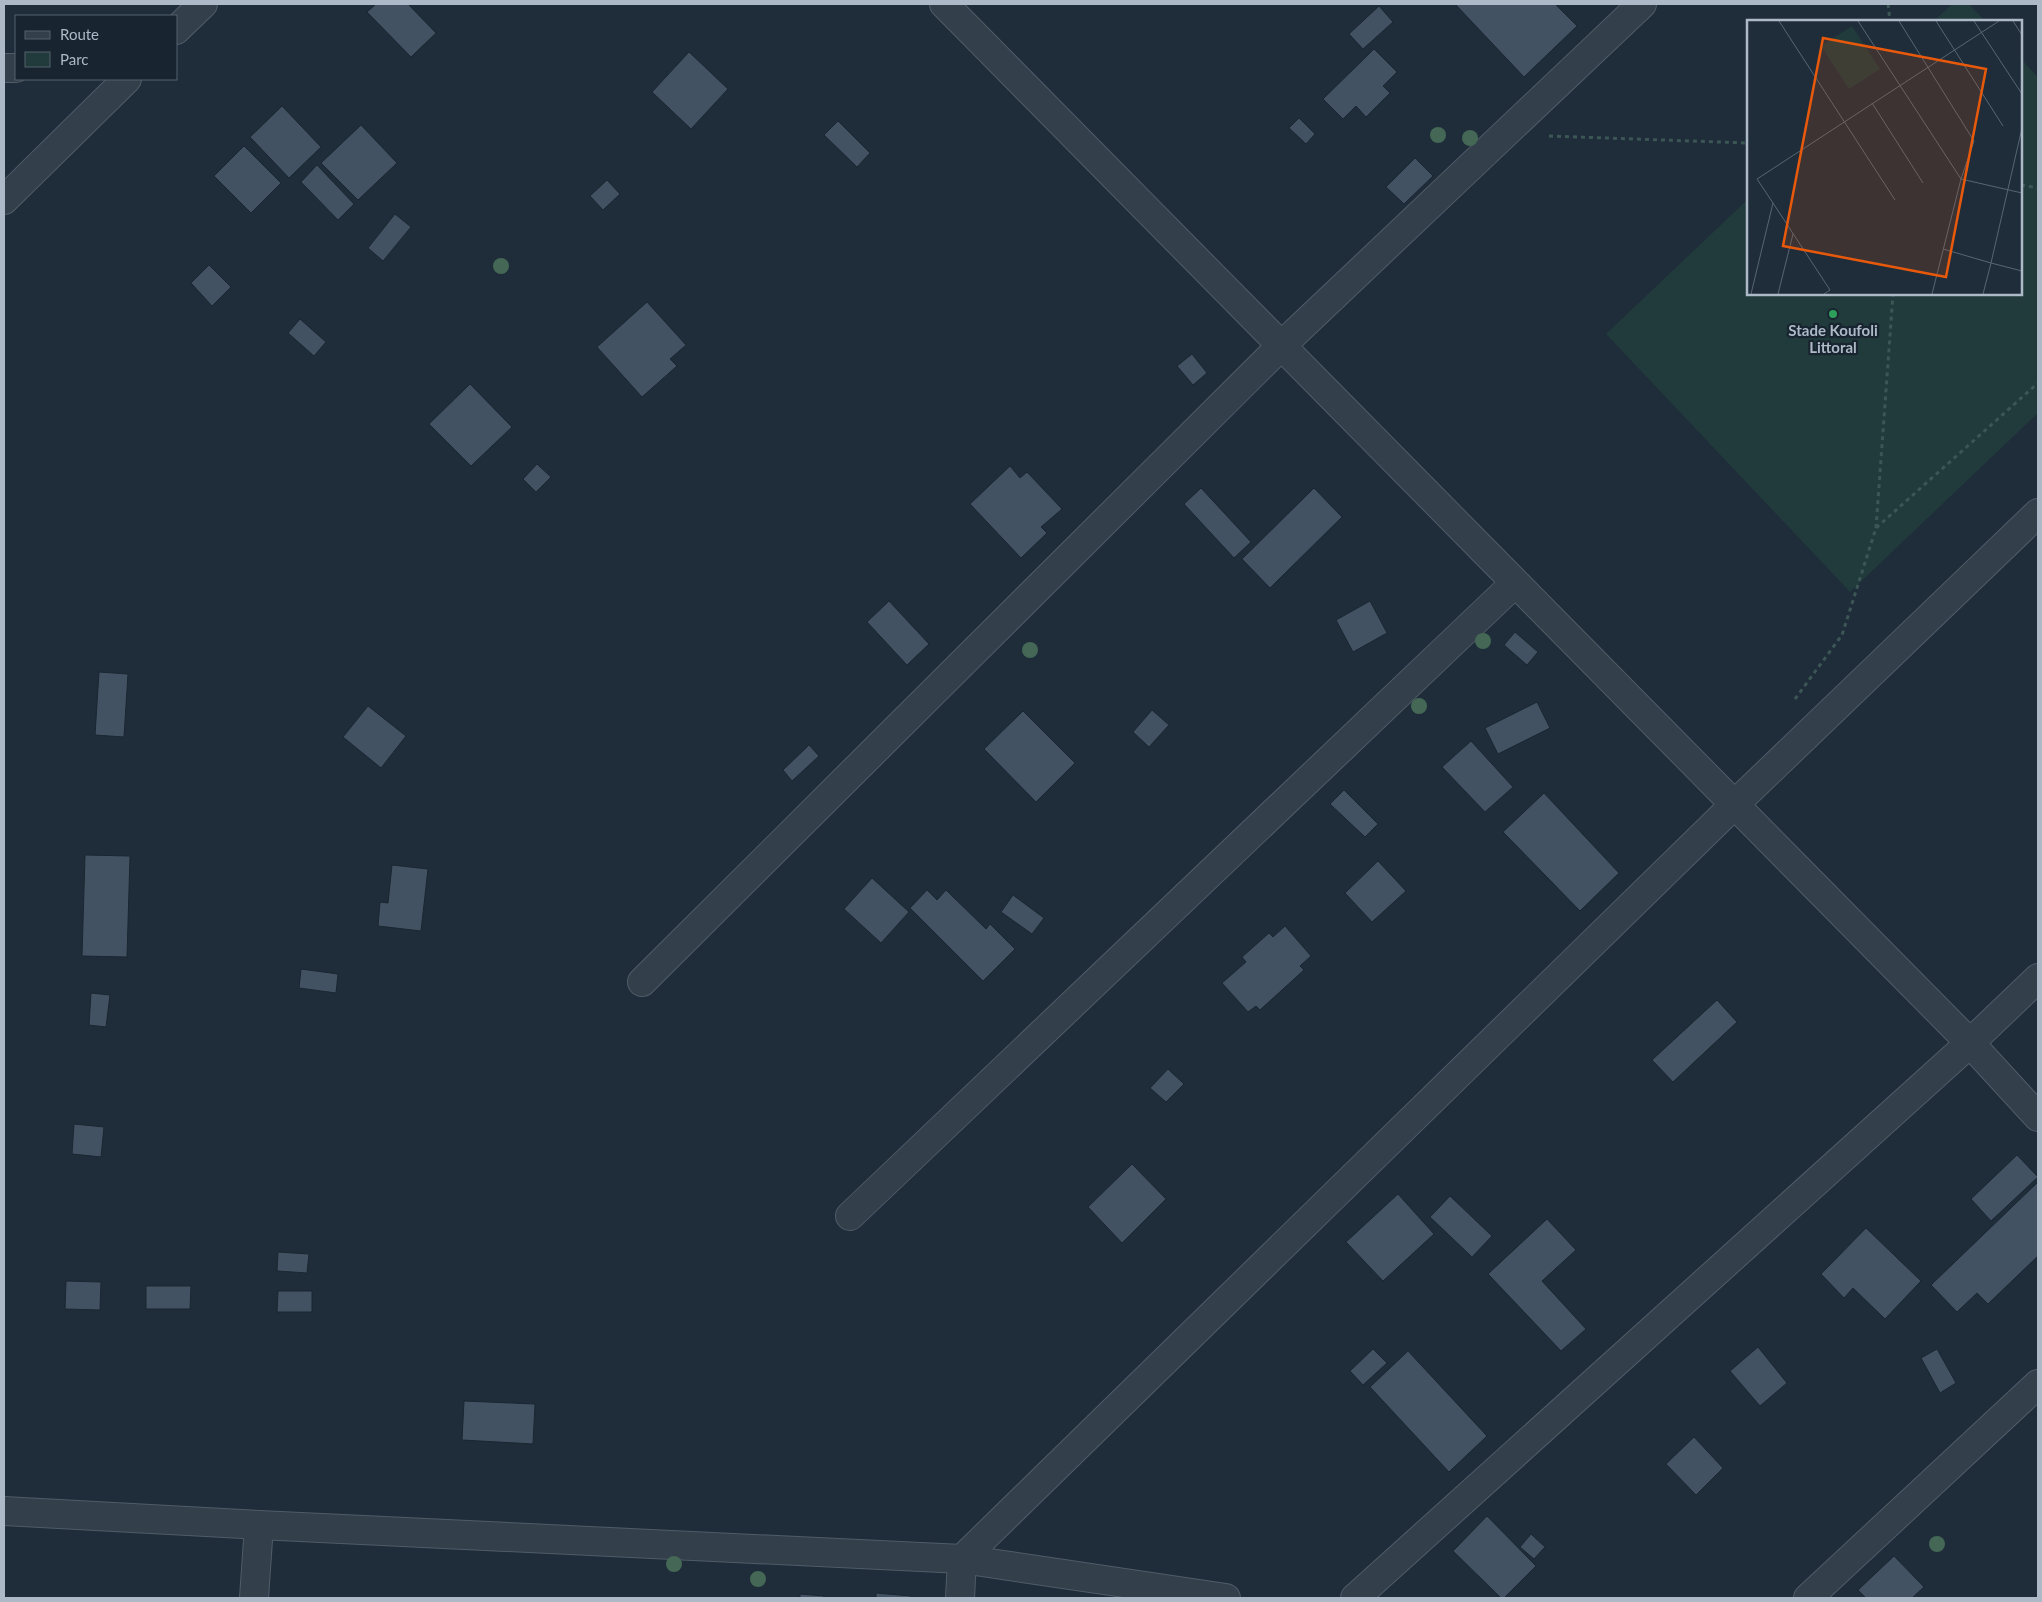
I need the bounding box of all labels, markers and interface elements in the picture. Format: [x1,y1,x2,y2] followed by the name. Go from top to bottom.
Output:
[15,15,178,80] legend
[1747,20,2022,295] inset map
[60,25,99,43] text: Route
[60,50,89,68] text: Parc
[1827,308,1839,320] marker: Stade Koufoli Littoral
[1788,321,1878,356] place label: Stade Koufoli Littoral

